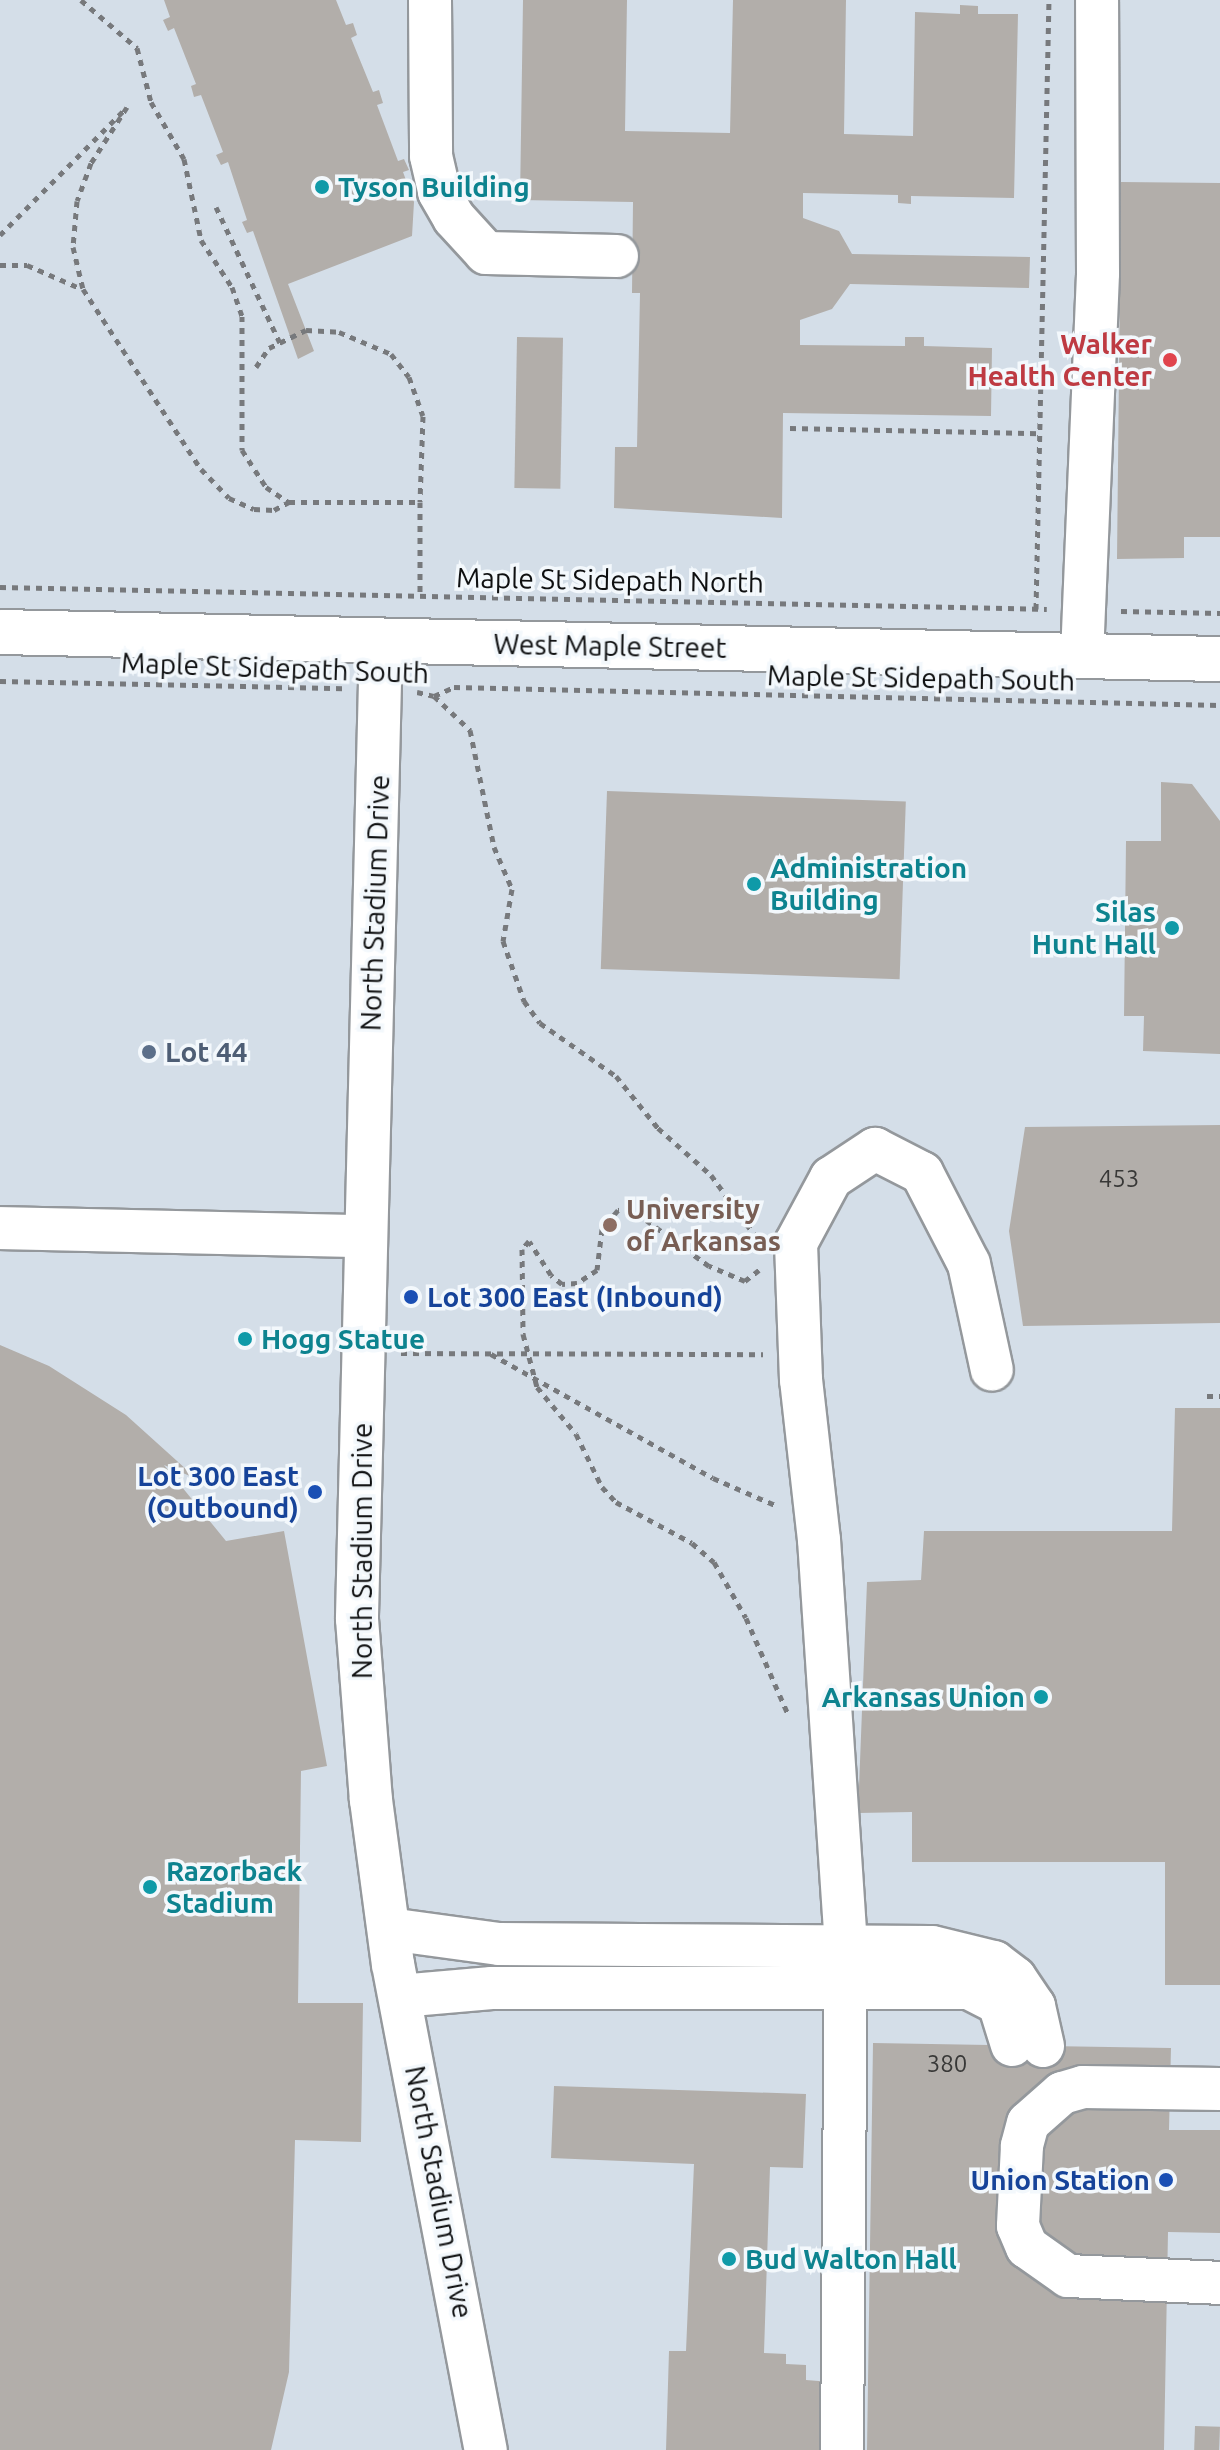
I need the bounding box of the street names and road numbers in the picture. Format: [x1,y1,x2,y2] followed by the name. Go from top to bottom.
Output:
[456,561,764,599] street label: Maple St Sidepath North
[493,627,727,665] street label: West Maple Street
[121,646,429,690] street label: Maple St Sidepath South
[767,659,1075,697] street label: Maple St Sidepath South
[354,774,396,1032] street label: North Stadium Drive
[345,1423,379,1679] street label: North Stadium Drive
[398,2063,480,2321] street label: North Stadium Drive

